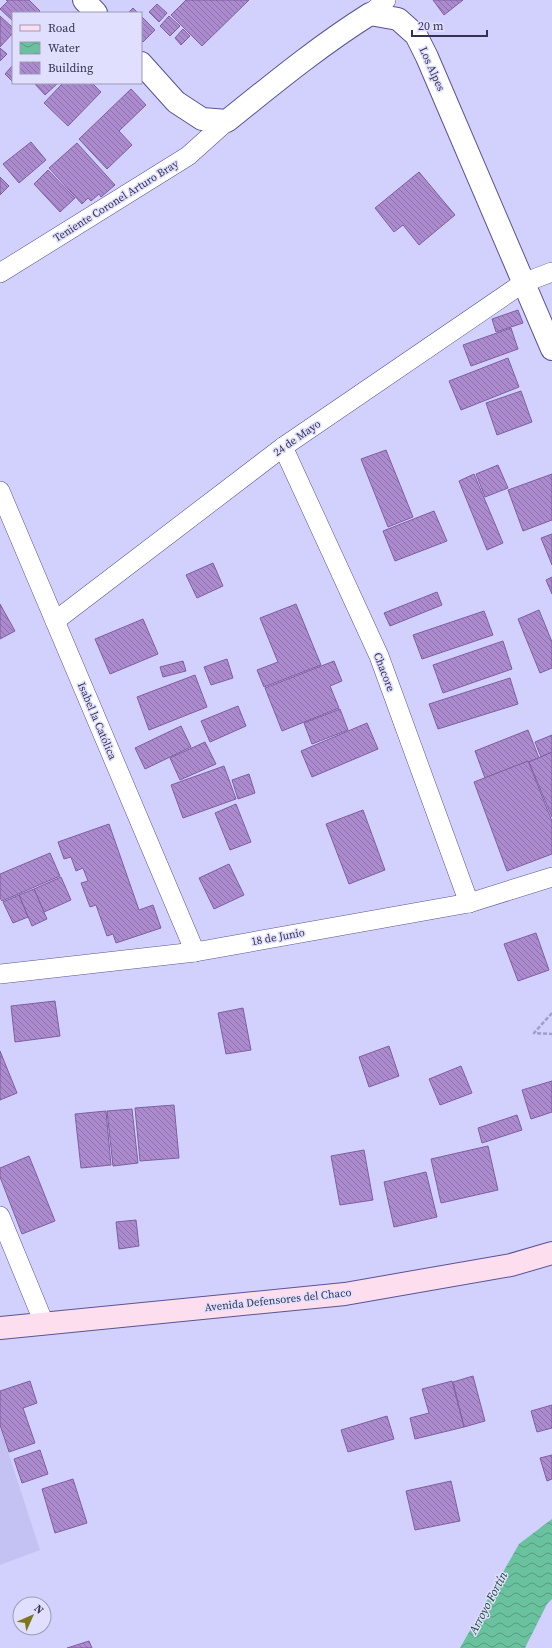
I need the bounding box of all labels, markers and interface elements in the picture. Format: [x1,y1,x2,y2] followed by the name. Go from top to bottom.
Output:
[12,12,142,84] legend
[412,12,487,38] scale bar
[418,18,444,34] text: 20 m
[48,20,75,36] text: Road
[48,40,80,56] text: Water
[416,44,449,94] street label: Los Alpes
[48,60,93,76] text: Building
[51,156,182,246] street label: Teniente Coronel Arturo Bray
[270,416,324,460] street label: 24 de Mayo
[370,650,398,694] street label: Chacore
[74,680,120,762] street label: Isabel la Católica
[250,925,306,949] street label: 18 de Junio
[204,1285,352,1315] street label: Avenida Defensores del Chaco
[464,1569,511,1638] water label: Arroyo Fortín
[12,1596,52,1636] north arrow
[31,1601,47,1617] text: N

